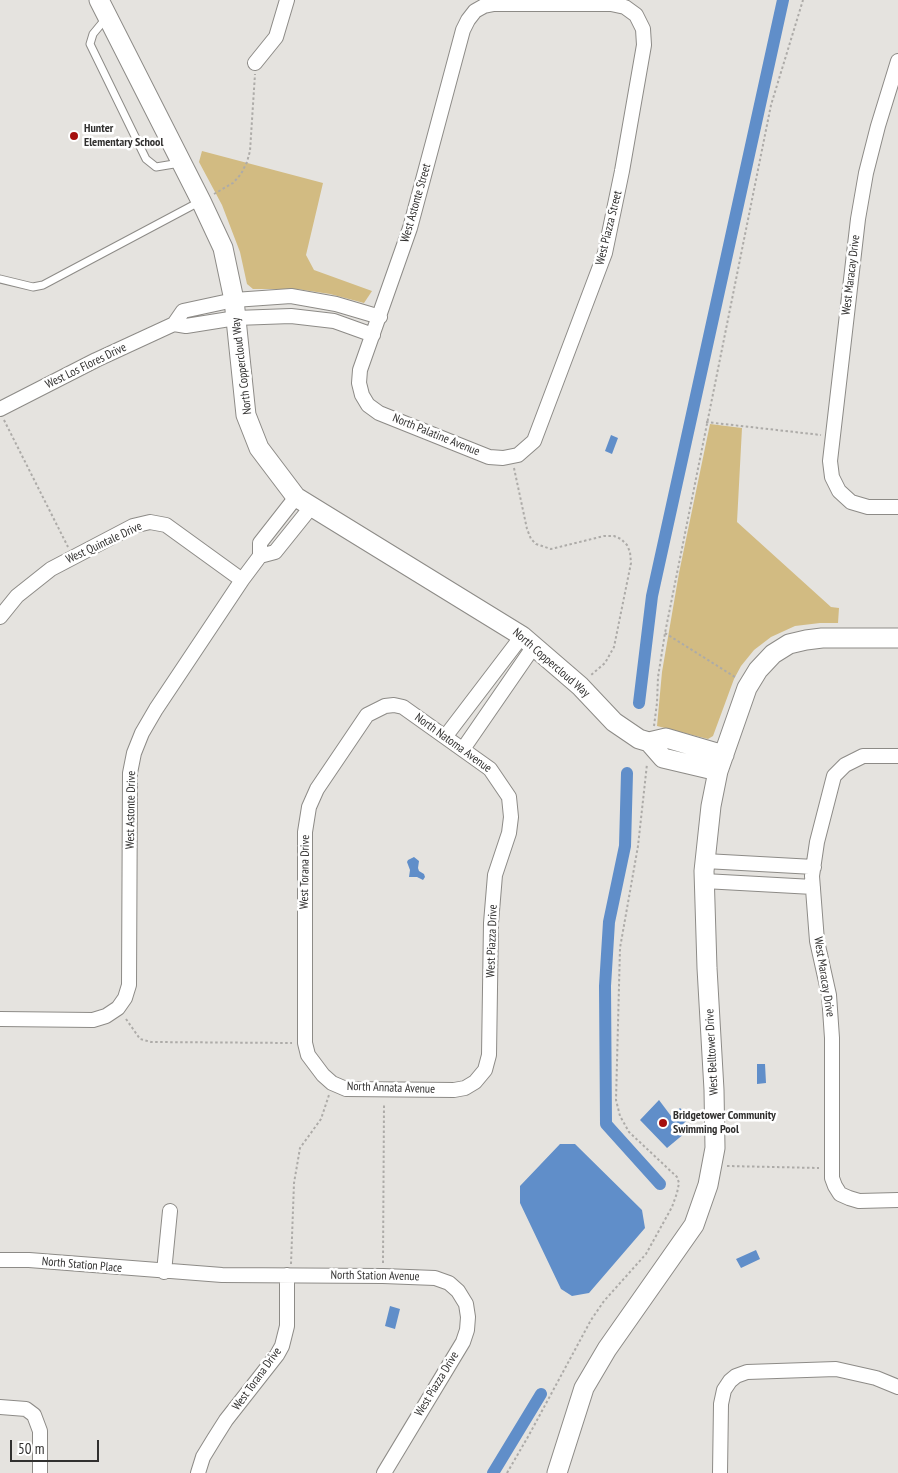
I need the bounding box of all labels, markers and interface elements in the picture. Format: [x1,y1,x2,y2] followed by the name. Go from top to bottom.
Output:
[84,122,163,150] place label: Hunter Elementary School
[68,130,80,142] marker: Hunter Elementary School
[398,162,434,244] street label: West Astonte Street
[593,189,625,267] street label: West Piazza Street
[839,234,863,316] street label: West Maracay Drive
[229,317,255,415] street label: North Coppercloud Way
[43,340,129,392] street label: West Los Flores Drive
[390,411,482,459] street label: North Palatine Avenue
[64,519,144,567] street label: West Quintale Drive
[509,626,593,700] street label: North Coppercloud Way
[412,710,494,776] street label: North Natoma Avenue
[123,771,139,849] street label: West Astonte Drive
[297,835,313,909] street label: West Torana Drive
[484,904,500,978] street label: West Piazza Drive
[811,936,837,1018] street label: West Maracay Drive
[703,1008,721,1096] street label: West Belltower Drive
[347,1079,435,1097] street label: North Annata Avenue
[673,1109,776,1137] place label: Bridgetower Community Swimming Pool
[657,1117,669,1129] marker: Bridgetower Community Swimming Pool
[41,1254,123,1276] street label: North Station Place
[330,1268,420,1284] street label: North Station Avenue
[229,1345,285,1413] street label: West Torana Drive
[412,1349,462,1419] street label: West Piazza Drive
[12,1430,101,1462] scale bar
[18,1439,44,1458] text: 50 m

